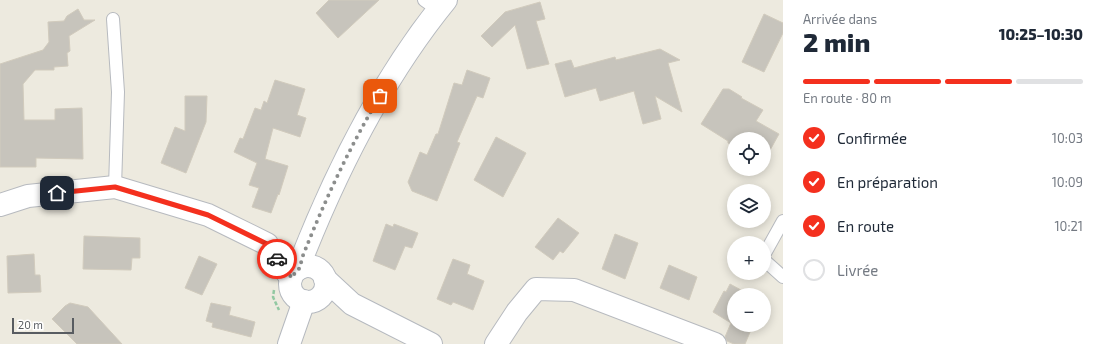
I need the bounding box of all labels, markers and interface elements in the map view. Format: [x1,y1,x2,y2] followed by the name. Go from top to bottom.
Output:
[803,11,877,27] text: Arrivée dans
[999,25,1083,43] text: 10:25–10:30
[803,26,870,57] text: 2 min
[363,79,397,113] pin
[369,85,391,107] icon: bag
[803,90,891,106] text: En route · 80 m
[803,127,825,149] icon: check
[837,129,907,147] text: Confirmée
[1052,130,1083,146] text: 10:03
[727,132,771,332] map controls
[727,132,771,176] button: locate
[803,171,825,193] icon: check
[837,173,938,191] text: En préparation
[1052,174,1083,190] text: 10:09
[40,176,74,210] pin
[46,182,68,204] icon: home
[727,184,771,228] button: layers
[803,215,825,237] icon: check
[837,217,894,235] text: En route
[1054,218,1083,234] text: 10:21
[727,236,771,280] button: +
[257,239,297,279] courier
[266,248,288,270] icon: car
[837,261,878,279] text: Livrée
[727,288,771,332] button: −
[12,316,74,335] scale bar
[18,318,43,331] text: 20 m

